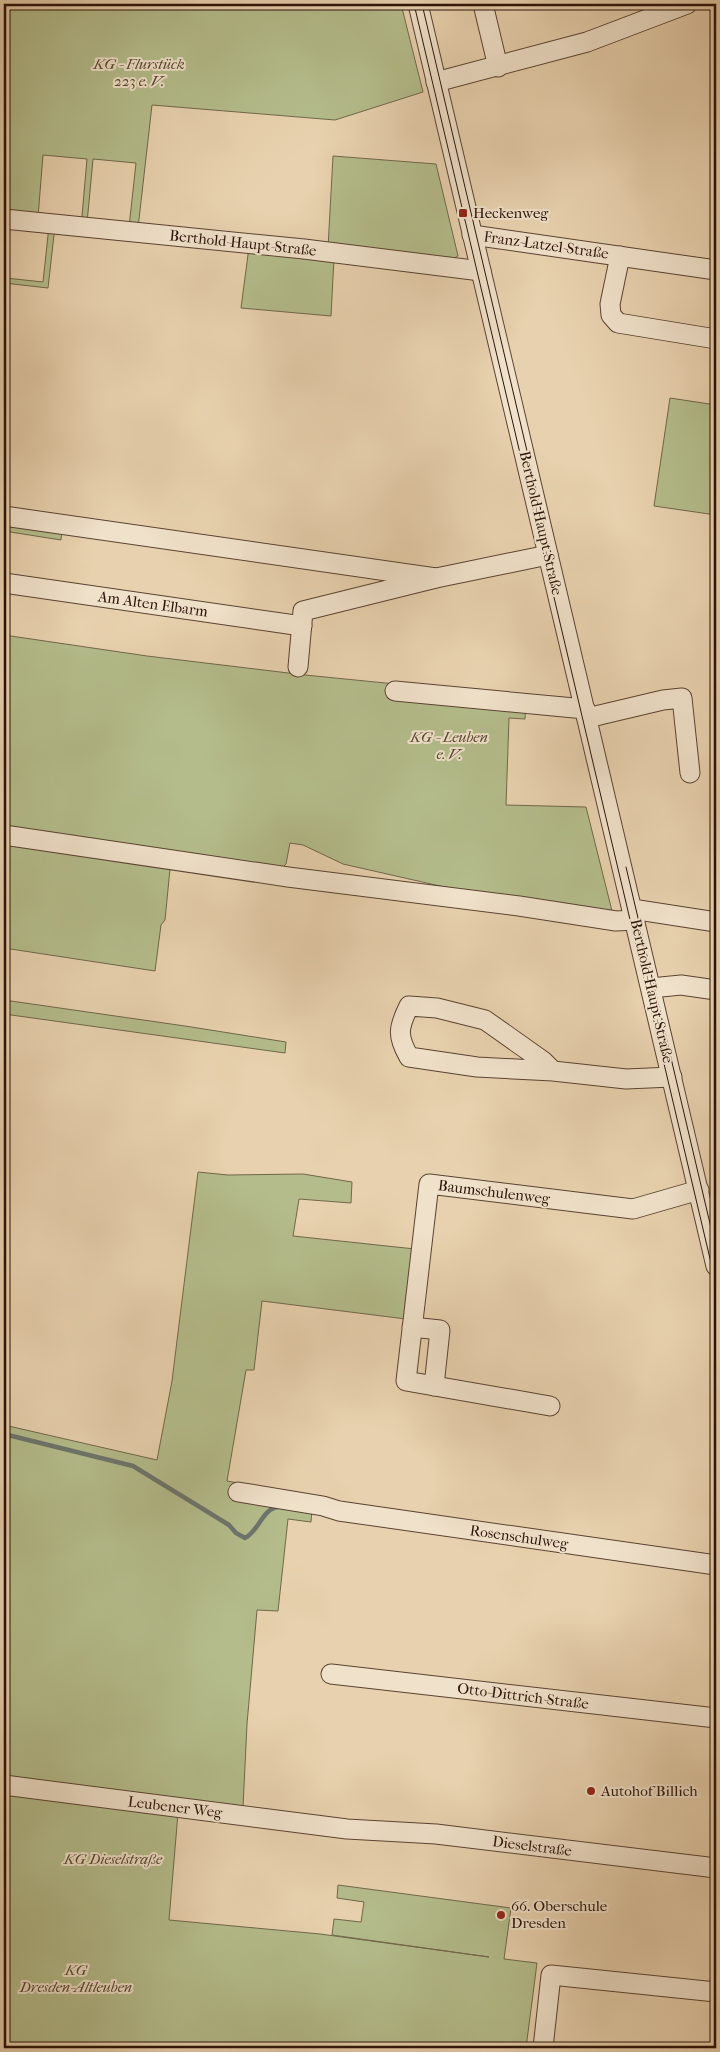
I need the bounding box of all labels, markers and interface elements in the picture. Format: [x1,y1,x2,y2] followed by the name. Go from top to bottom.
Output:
[92,55,185,90] park label: KG - Flurstück 223 e. V.
[473,204,549,222] place label: Heckenweg
[457,207,469,219] marker: Heckenweg
[169,226,318,260] street label: Berthold-Haupt-Straße
[482,227,610,263] street label: Franz-Latzel-Straße
[516,449,567,597] street label: Berthold-Haupt-Straße
[96,587,210,621] street label: Am Alten Elbarm
[409,728,488,763] park label: KG - Leuben e. V.
[627,917,678,1065] street label: Berthold-Haupt-Straße
[437,1176,552,1208] street label: Baumschulenweg
[469,1521,570,1553] street label: Rosenschulweg
[456,1679,590,1713] street label: Otto-Dittrich-Straße
[600,1782,698,1800] place label: Autohof Billich
[585,1785,597,1797] marker: Autohof Billich
[127,1792,224,1822] street label: Leubener Weg
[491,1832,573,1860] street label: Dieselstraße
[63,1850,163,1868] park label: KG Dieselstraße
[511,1897,608,1932] place label: 66. Oberschule Dresden
[495,1909,507,1921] marker: 66. Oberschule Dresden
[19,1961,132,1996] park label: KG Dresden-Altleuben

